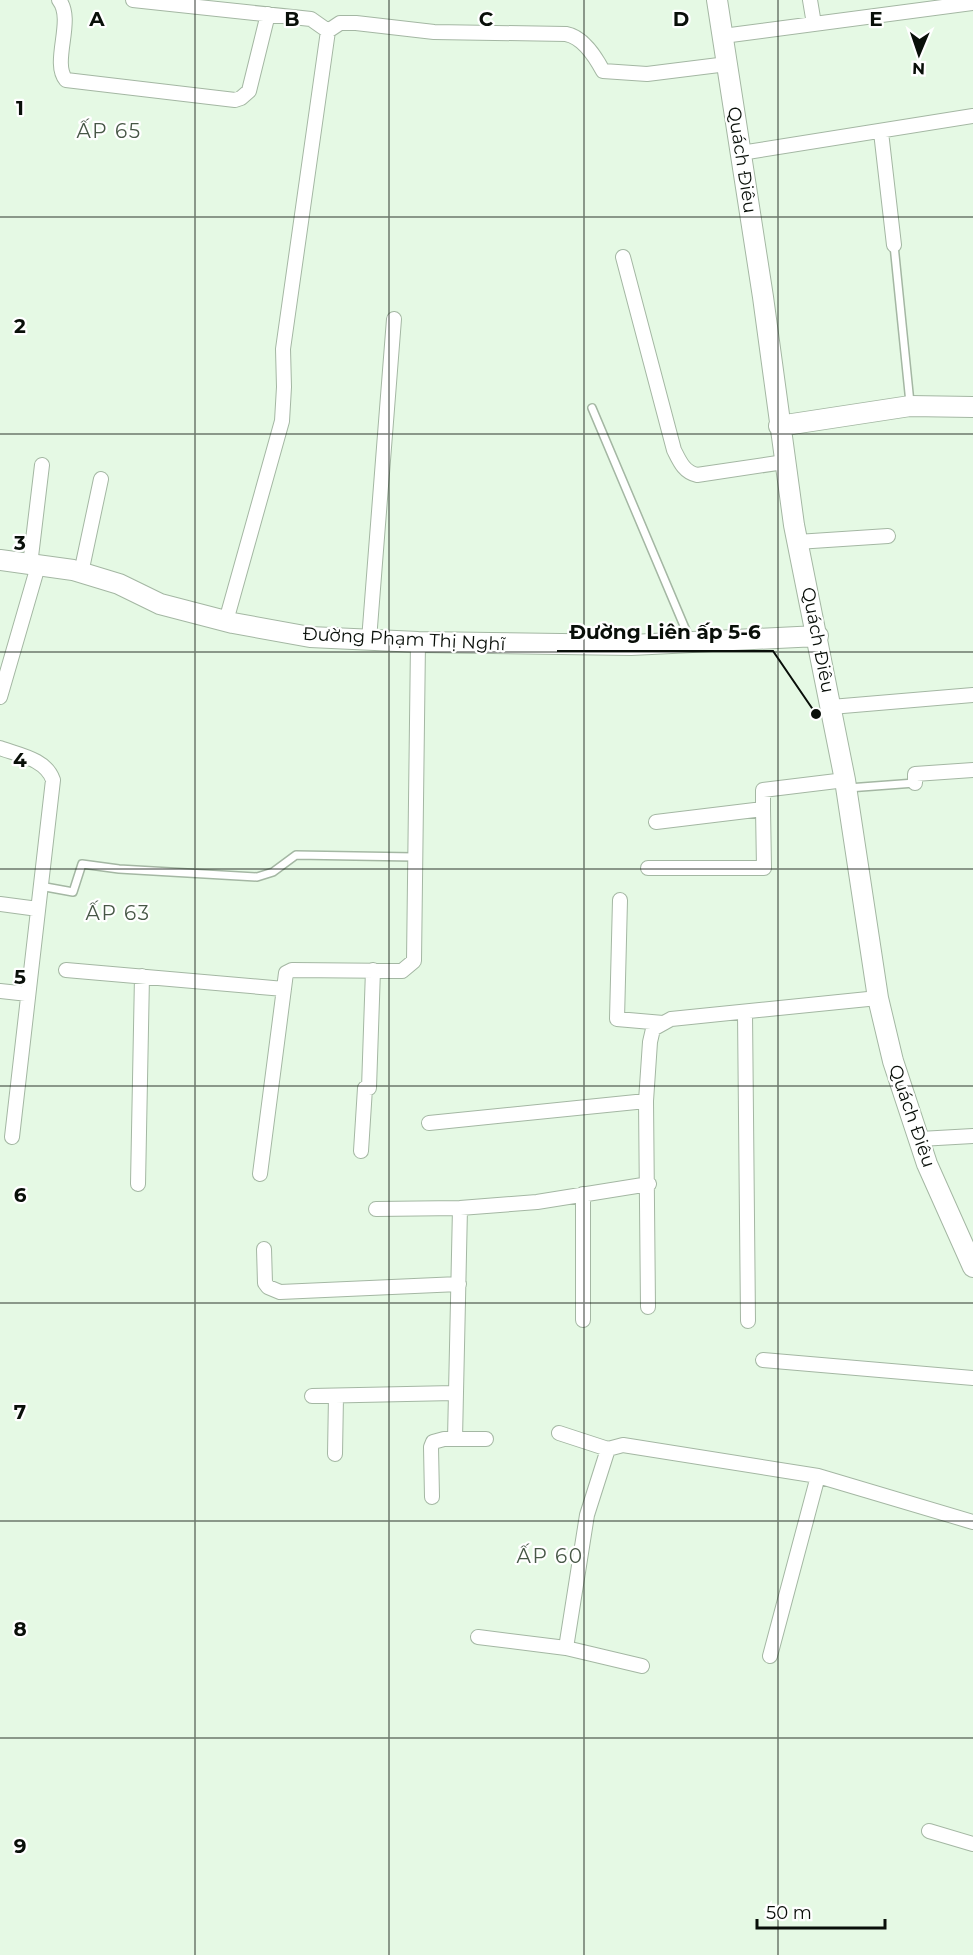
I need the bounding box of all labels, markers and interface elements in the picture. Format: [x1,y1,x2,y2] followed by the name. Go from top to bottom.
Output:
[88,7,105,31] text: A
[284,7,300,31] text: B
[479,7,494,31] text: C
[673,7,689,31] text: D
[869,7,883,31] text: E
[889,24,949,84] north arrow
[912,59,925,78] text: N
[16,96,24,120] text: 1
[723,105,761,215] street label: Quách Điêu
[77,118,141,143] district label: ẤP 65
[14,314,26,338] text: 2
[13,531,26,555] text: 3
[797,585,839,695] street label: Quách Điêu
[557,613,773,651] callout: Đường Liên ấp 5-6
[569,620,761,644] text: Đường Liên ấp 5-6
[302,623,506,655] street label: Đường Phạm Thị Nghĩ
[13,748,27,772] text: 4
[86,900,150,925] district label: ẤP 63
[14,965,26,989] text: 5
[884,1062,940,1170] street label: Quách Điêu
[14,1183,27,1207] text: 6
[14,1400,26,1424] text: 7
[517,1543,583,1568] district label: ẤP 60
[13,1617,27,1641] text: 8
[14,1834,26,1858] text: 9
[757,1892,884,1930] scale bar
[766,1902,812,1924] text: 50 m

